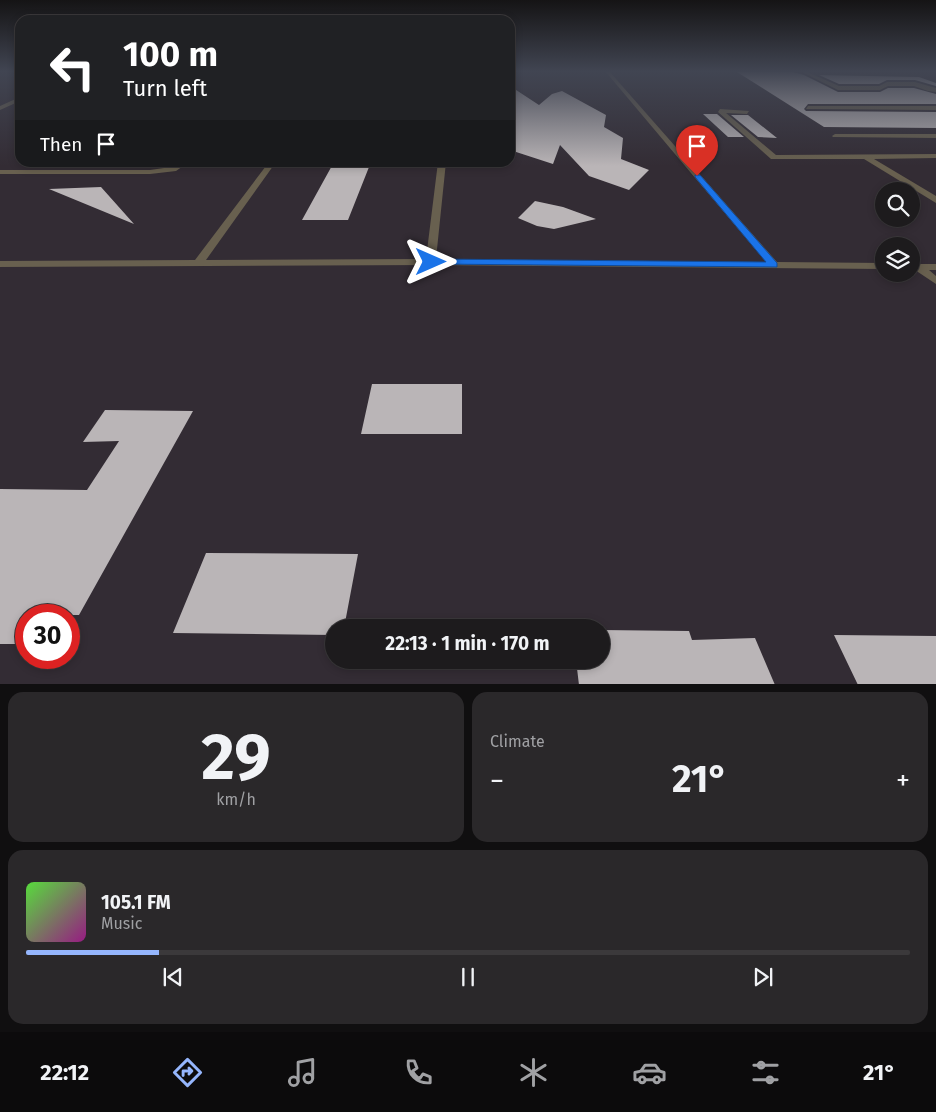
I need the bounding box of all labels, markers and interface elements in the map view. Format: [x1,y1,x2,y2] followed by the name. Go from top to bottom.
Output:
[123,33,218,75] text: 100 m
[40,35,105,100] icon: left
[123,75,207,102] text: Turn left
[676,125,718,176] pin
[92,130,120,158] icon: arrive
[683,132,711,160] icon: arrive
[40,133,82,156] text: Then
[875,182,920,282] map controls
[875,182,920,227] button: search
[404,235,456,287] position arrow
[875,237,920,282] button: layers
[15,604,80,669] speed limit sign: 30
[385,632,550,655] text: 22:13 · 1 min · 170 m
[201,718,271,796] text: 29
[490,732,545,751] text: Climate
[672,756,728,802] text: 21°
[490,764,504,797] text: −
[896,764,910,797] text: +
[216,790,256,809] text: km/h
[101,891,171,914] text: 105.1 FM
[101,914,142,933] text: Music
[159,963,187,991] icon: previous
[454,963,482,991] icon: pause
[749,963,777,991] icon: next
[170,1055,205,1090] icon: directions
[285,1055,320,1090] icon: music
[401,1055,436,1090] icon: phone
[516,1055,551,1090] icon: climate
[632,1055,667,1090] icon: car
[748,1055,783,1090] icon: filters
[40,1059,89,1086] text: 22:12
[863,1059,896,1086] text: 21°

